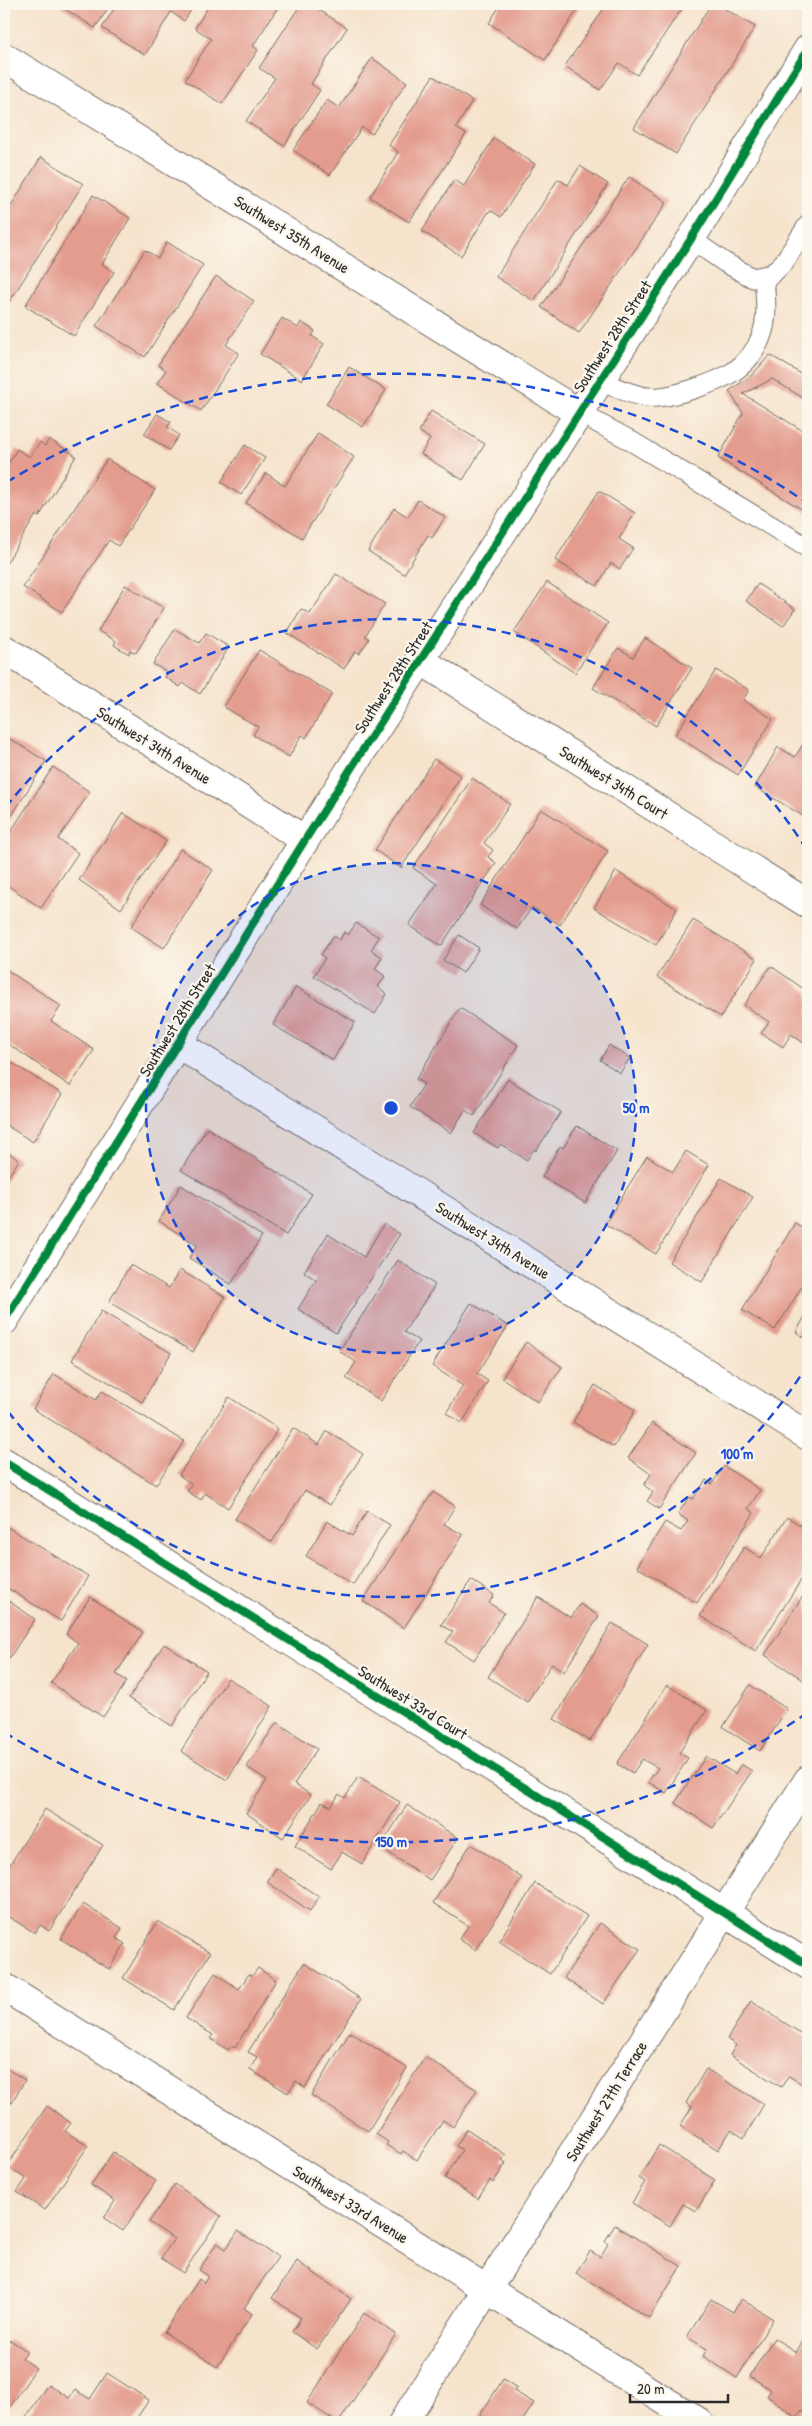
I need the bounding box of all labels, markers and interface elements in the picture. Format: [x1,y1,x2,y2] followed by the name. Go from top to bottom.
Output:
[230,190,354,279] street label: Southwest 35th Avenue
[568,275,657,396] street label: Southwest 28th Street
[349,616,438,737] street label: Southwest 28th Street
[93,701,216,789] street label: Southwest 34th Avenue
[556,740,673,824] street label: Southwest 34th Court
[133,959,221,1081] street label: Southwest 28th Street
[623,1097,649,1118] text: 50 m
[382,1099,400,1117] centre of rings
[432,1196,555,1284] street label: Southwest 34th Avenue
[721,1443,753,1464] text: 100 m
[354,1659,472,1745] street label: Southwest 33rd Court
[375,1831,407,1852] text: 150 m
[560,2036,652,2165] street label: Southwest 27th Terrace
[289,2160,414,2249] street label: Southwest 33rd Avenue
[630,2371,727,2403] scale bar
[637,2378,664,2399] text: 20 m

